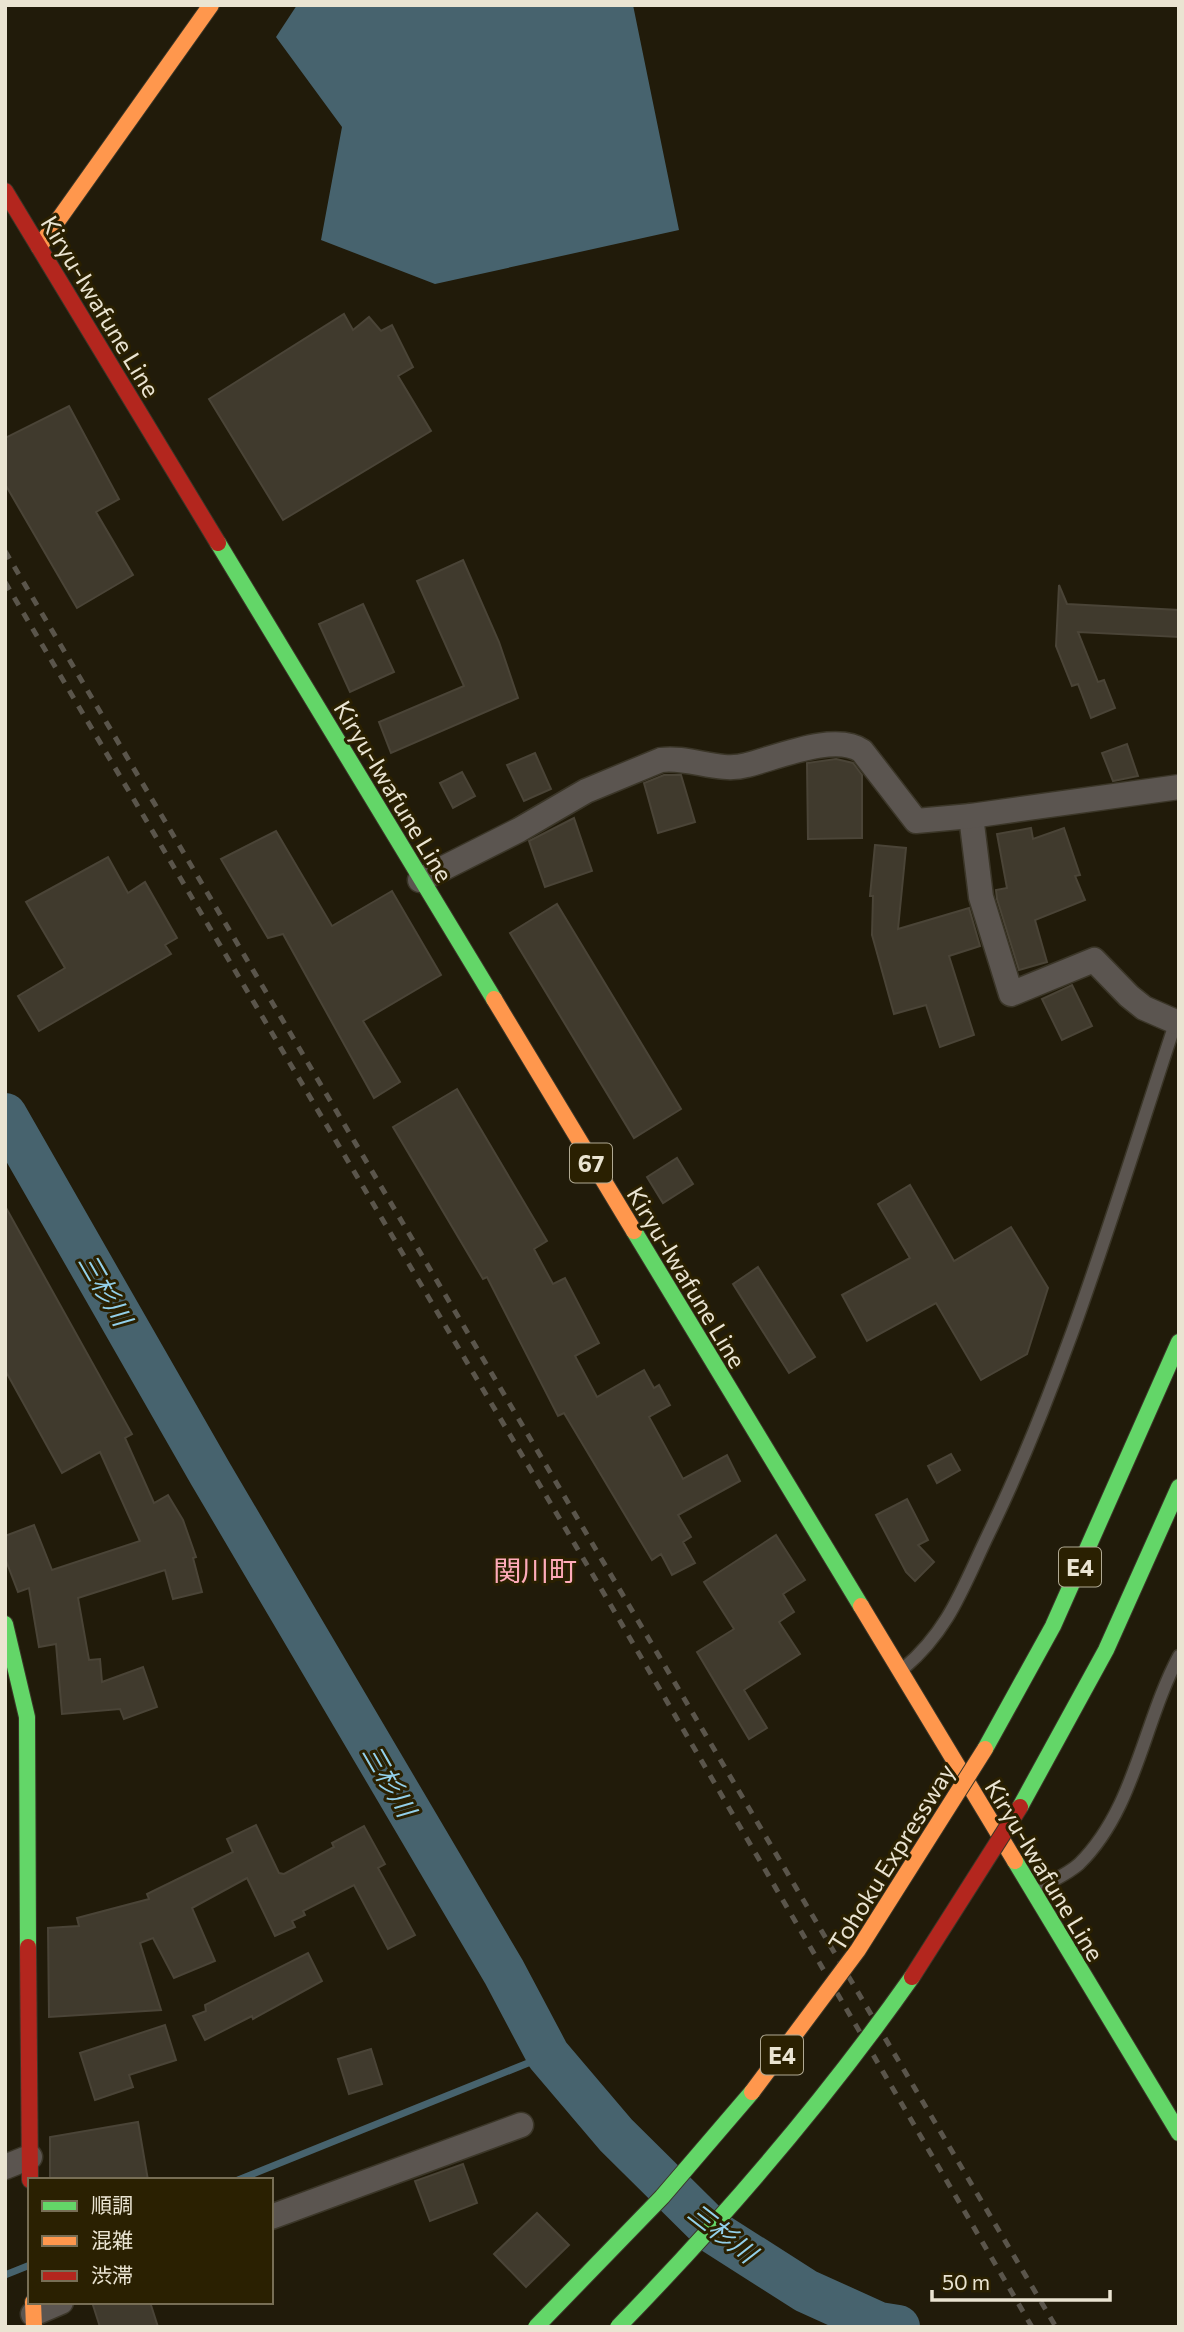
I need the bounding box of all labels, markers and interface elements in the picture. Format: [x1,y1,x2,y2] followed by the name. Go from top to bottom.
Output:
[35,210,167,402] street label: Kiryu-Iwafune Line
[328,695,460,887] street label: Kiryu-Iwafune Line
[570,1144,612,1182] road number: 67
[621,1181,753,1373] street label: Kiryu-Iwafune Line
[73,1247,140,1333] water label: 三杉川
[1059,1548,1101,1586] road number: E4
[493,1553,577,1587] district label: 関川町
[357,1738,424,1824] water label: 三杉川
[822,1758,960,1956] street label: Tohoku Expressway
[979,1774,1111,1966] street label: Kiryu-Iwafune Line
[761,2036,803,2074] road number: E4
[28,2178,273,2304] legend
[91,2192,133,2217] text: 順調
[683,2196,766,2270] water label: 三杉川
[91,2227,133,2252] text: 混雑
[932,2258,1110,2302] scale bar
[91,2262,133,2287] text: 渋滞
[942,2269,990,2294] text: 50 m

